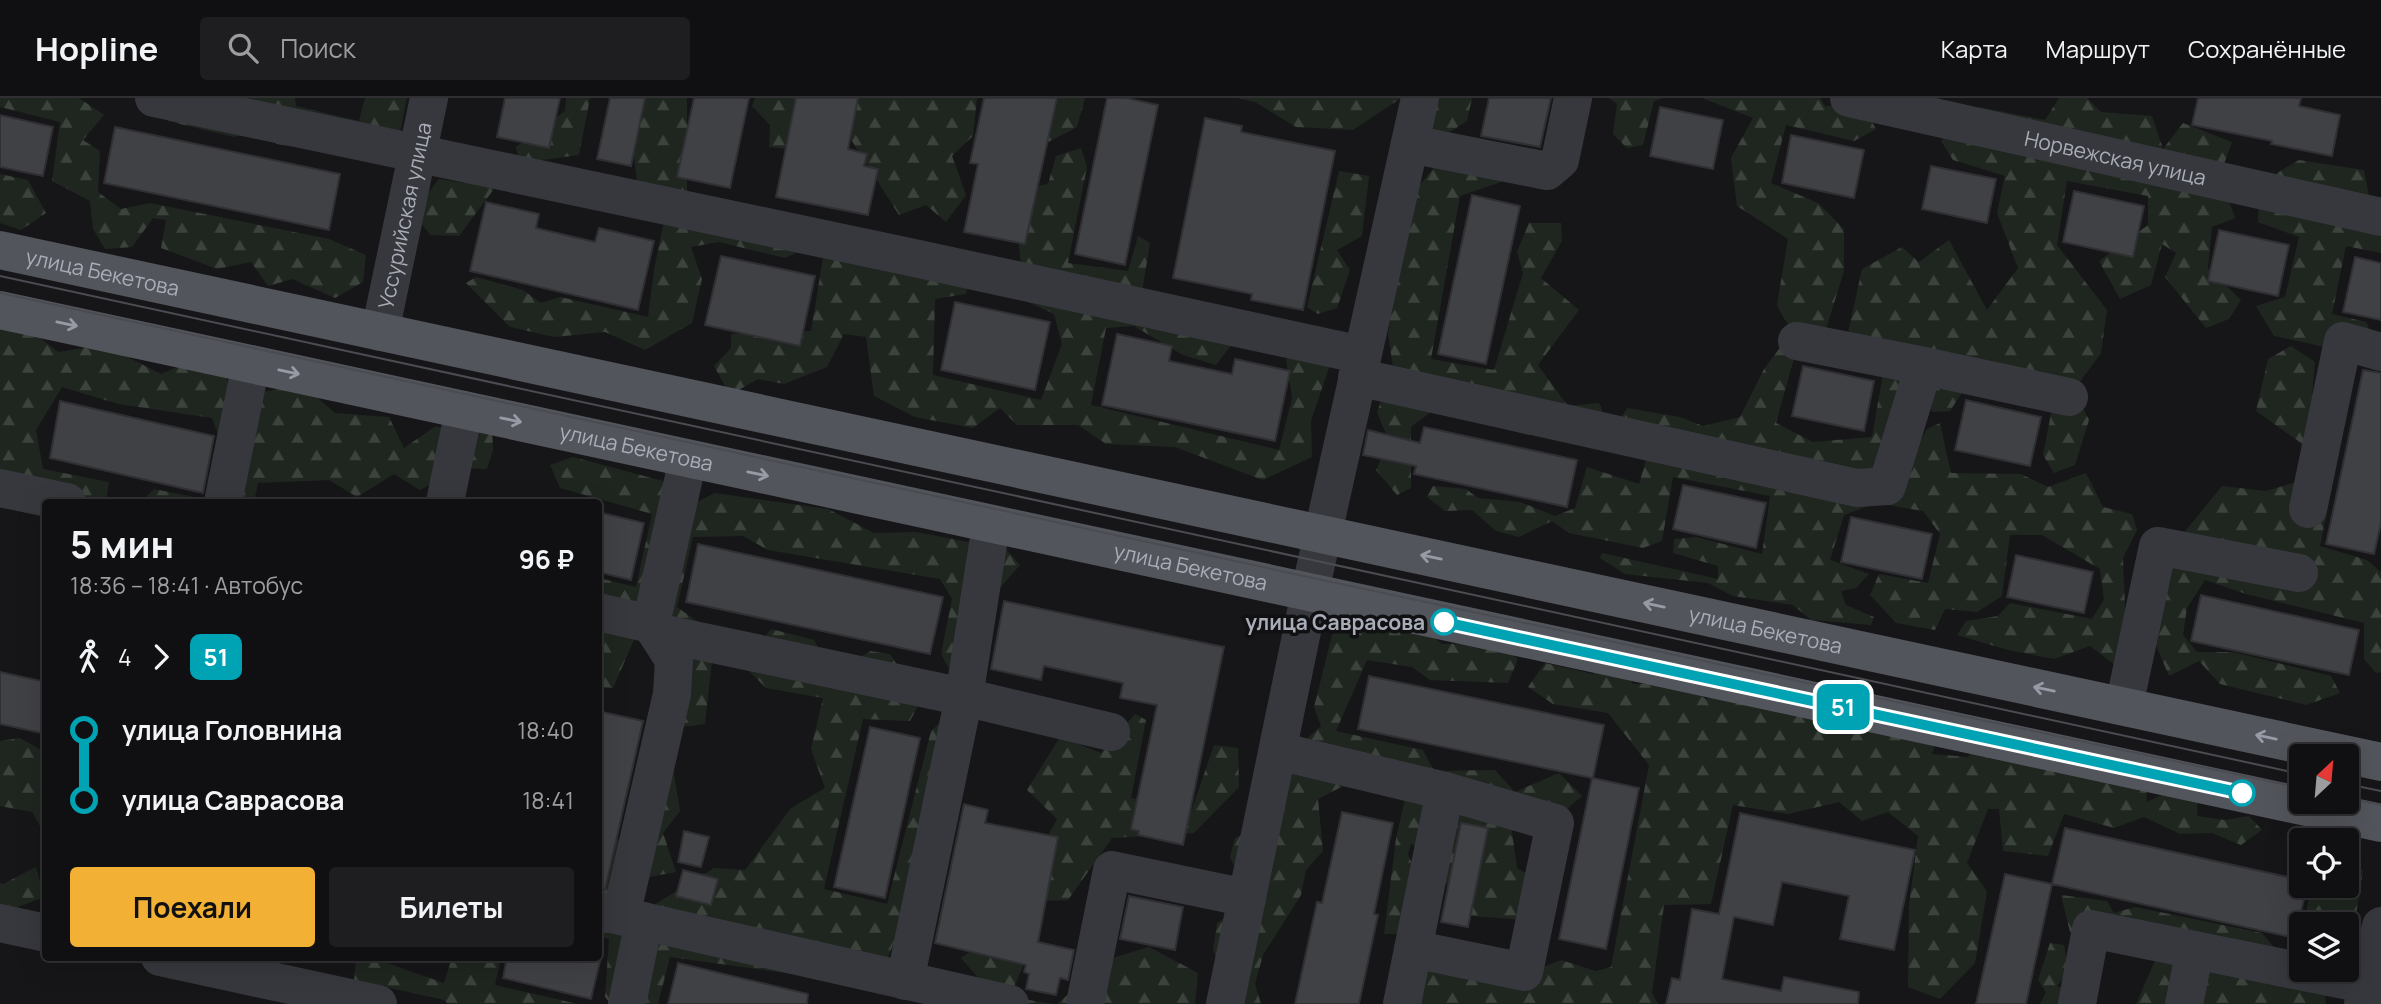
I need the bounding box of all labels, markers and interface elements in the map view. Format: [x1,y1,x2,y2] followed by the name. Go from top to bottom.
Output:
[200,17,690,80] search box
[35,26,158,71] text: Hopline
[224,29,262,67] icon: search
[280,30,356,66] text: Поиск
[1941,32,2008,65] text: Карта
[2046,32,2150,65] text: Маршрут
[2188,32,2346,65] text: Сохранённые
[371,120,438,312] street label: Уссурийская улица
[2022,124,2209,192] street label: Норвежская улица
[23,242,182,302] street label: улица Бекетова
[55,318,78,332] one-way arrow
[277,366,300,380] one-way arrow
[499,414,522,428] one-way arrow
[557,417,716,477] street label: улица Бекетова
[746,467,769,481] one-way arrow
[70,517,174,569] text: 5 мин
[1111,536,1270,597] street label: улица Бекетова
[519,541,574,577] text: 96 ₽
[1420,550,1443,564] one-way arrow
[70,569,303,601] text: 18:36 – 18:41 · Автобус
[1643,598,1666,612] one-way arrow
[1686,600,1845,660] street label: улица Бекетова
[1245,608,1425,636] place label: улица Саврасова
[1431,609,1457,635] marker: улица Саврасова
[70,638,108,676] icon: walk
[142,638,180,676] icon: forward
[204,640,228,673] text: 51
[118,641,132,673] text: 4
[2033,682,2056,696] one-way arrow
[1812,684,1874,730] line badge: 51
[1831,690,1855,723] text: 51
[122,712,342,748] text: улица Головнина
[517,714,574,746] text: 18:40
[2255,730,2278,743] one-way arrow
[2289,744,2359,814] north arrow
[2289,744,2359,982] map controls
[2229,780,2255,806] unlabelled marker
[122,782,345,818] text: улица Саврасова
[522,784,574,816] text: 18:41
[2289,828,2359,898] button: locate
[70,867,315,947] button: Поехали
[329,867,574,947] button: Билеты
[2289,912,2359,982] button: layers

